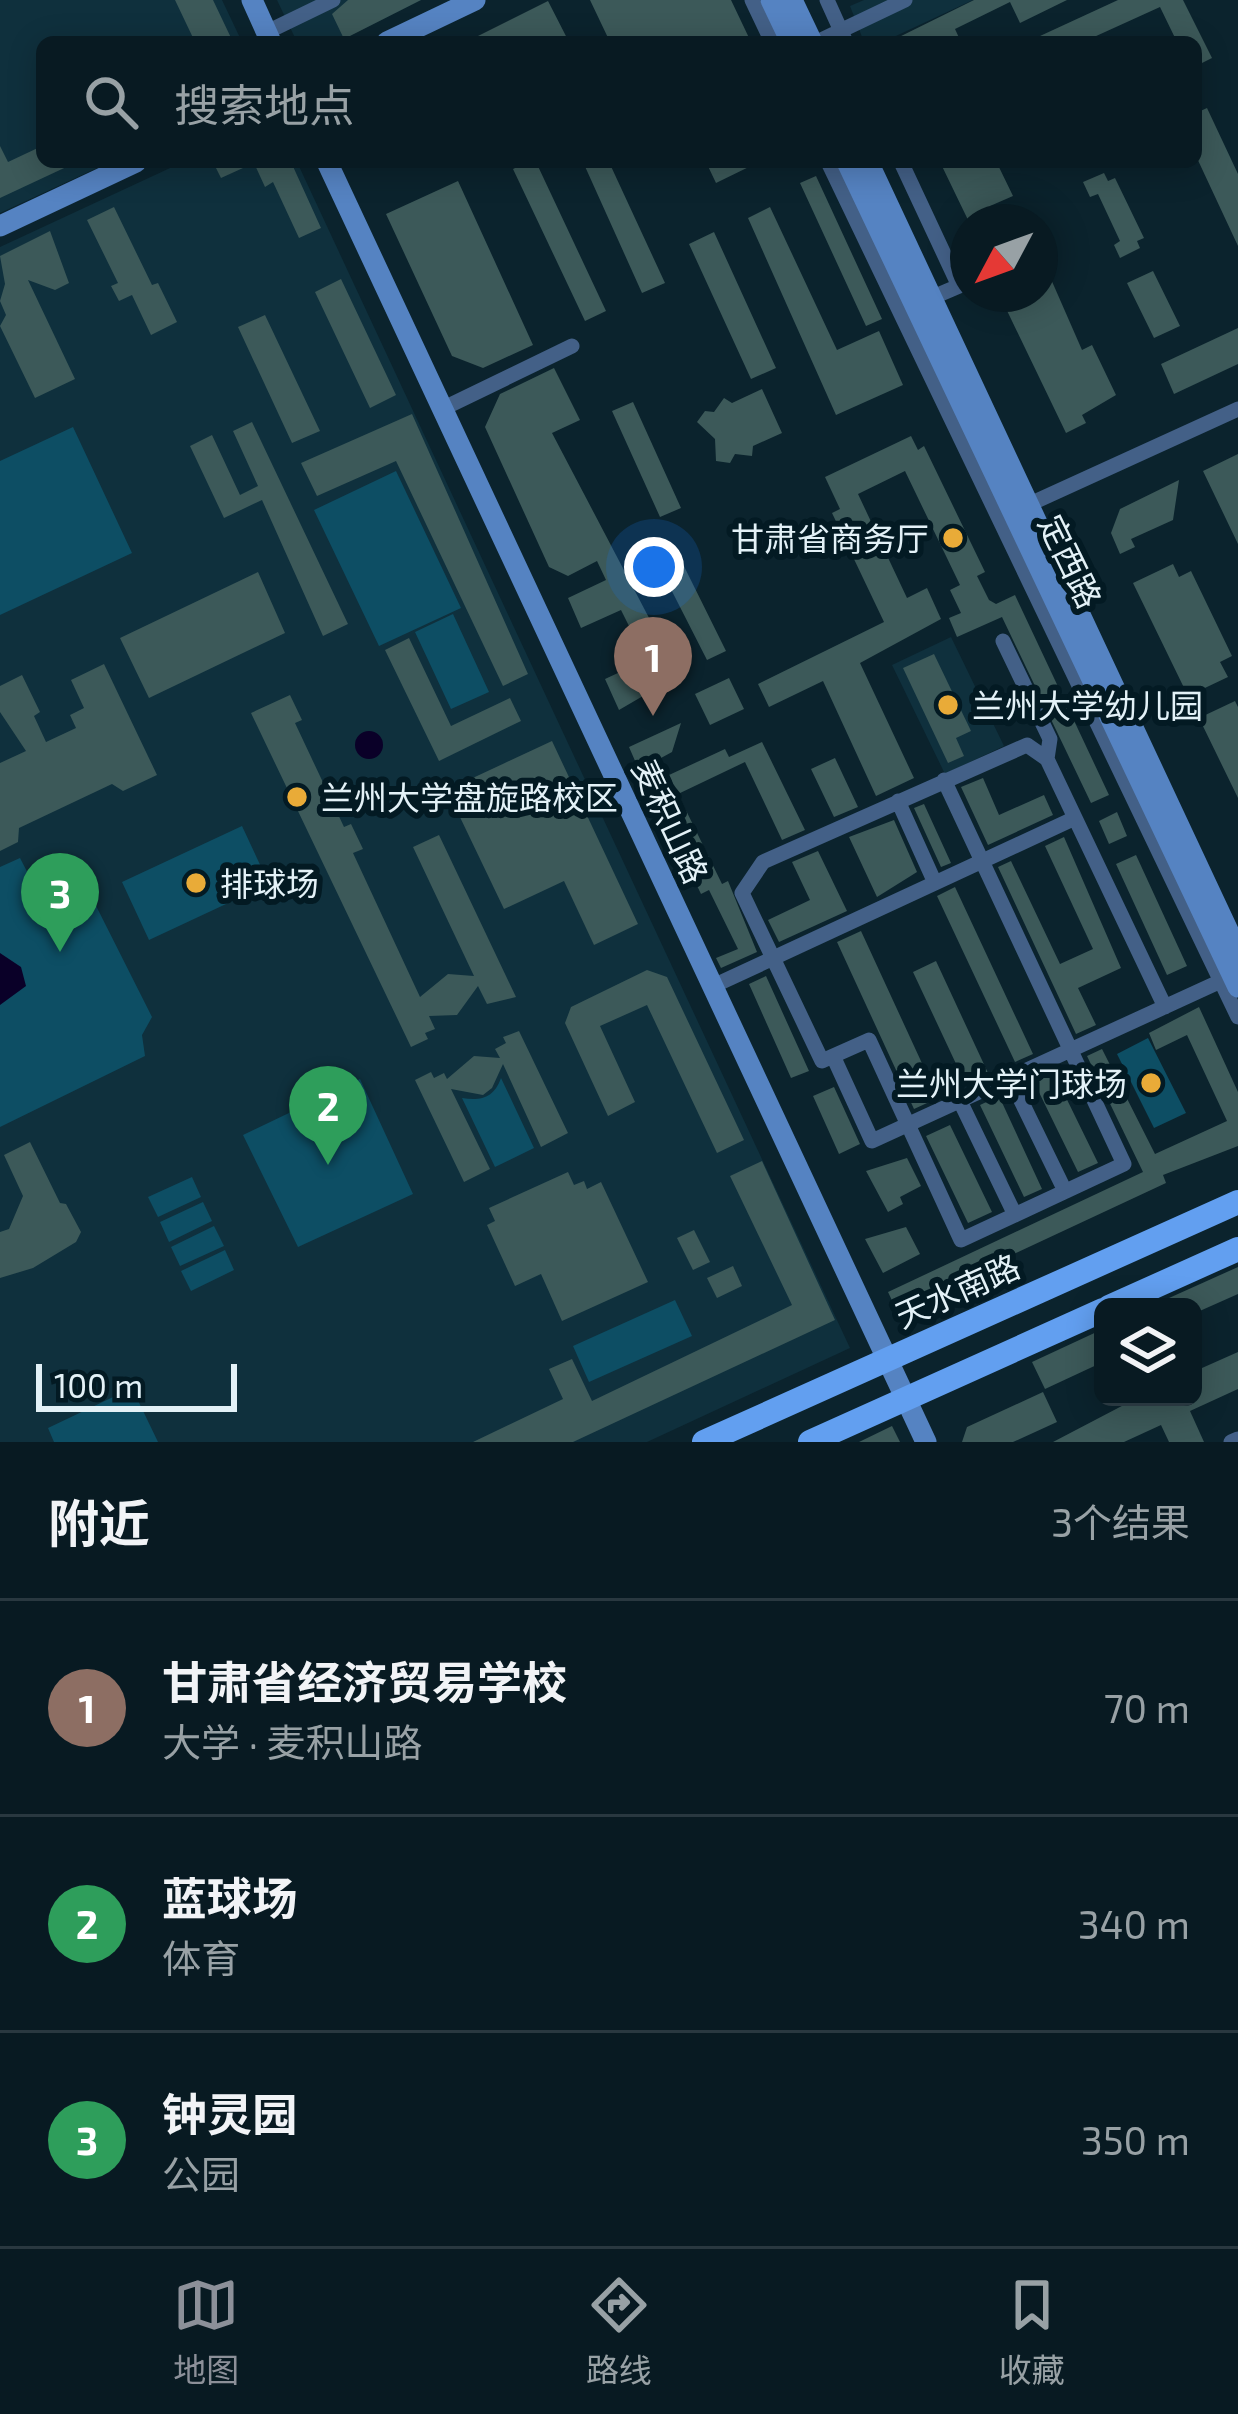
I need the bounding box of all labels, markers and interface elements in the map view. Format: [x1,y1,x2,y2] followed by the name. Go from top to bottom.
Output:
[36,36,1202,168] search box
[78,69,144,135] icon: search
[174,77,354,131] text: 搜索地点
[950,204,1058,312] north arrow
[1031,508,1111,614] street label: 定西路
[731,518,929,558] place label: 甘肃省商务厅
[940,525,966,551] marker: 甘肃省商务厅
[624,537,684,597] your location
[614,617,692,716] pin: 1
[972,685,1203,725] place label: 兰州大学幼儿园
[935,692,961,718] marker: 兰州大学幼儿园
[625,753,717,889] street label: 麦积山路
[321,777,618,817] place label: 兰州大学盘旋路校区
[284,784,310,810] marker: 兰州大学盘旋路校区
[21,853,99,952] pin: 3
[220,863,319,903] place label: 排球场
[183,870,209,896] marker: 排球场
[896,1063,1127,1103] place label: 兰州大学门球场
[289,1066,367,1165] pin: 2
[1138,1070,1164,1096] marker: 兰州大学门球场
[889,1245,1025,1335] street label: 天水南路
[1094,1298,1202,1406] map controls
[1094,1298,1202,1406] button: layers
[36,1358,237,1411] scale bar
[54,1365,143,1405] text: 100 m
[48,1491,150,1552] text: 附近
[1051,1498,1190,1545] text: 3个结果
[162,1654,567,1708] text: 甘肃省经济贸易学校
[79,1684,95,1731] text: 1
[1104,1684,1190,1731] text: 70 m
[162,1718,423,1765] text: 大学 · 麦积山路
[162,1870,297,1924] text: 蓝球场
[76,1900,98,1947] text: 2
[1078,1900,1190,1947] text: 340 m
[162,1934,240,1981] text: 体育
[162,2086,297,2140] text: 钟灵园
[76,2116,98,2163] text: 3
[1081,2116,1190,2163] text: 350 m
[162,2150,240,2197] text: 公园
[173,2272,239,2392] tab: 地图
[586,2272,652,2392] tab: 路线
[999,2272,1065,2392] tab: 收藏

